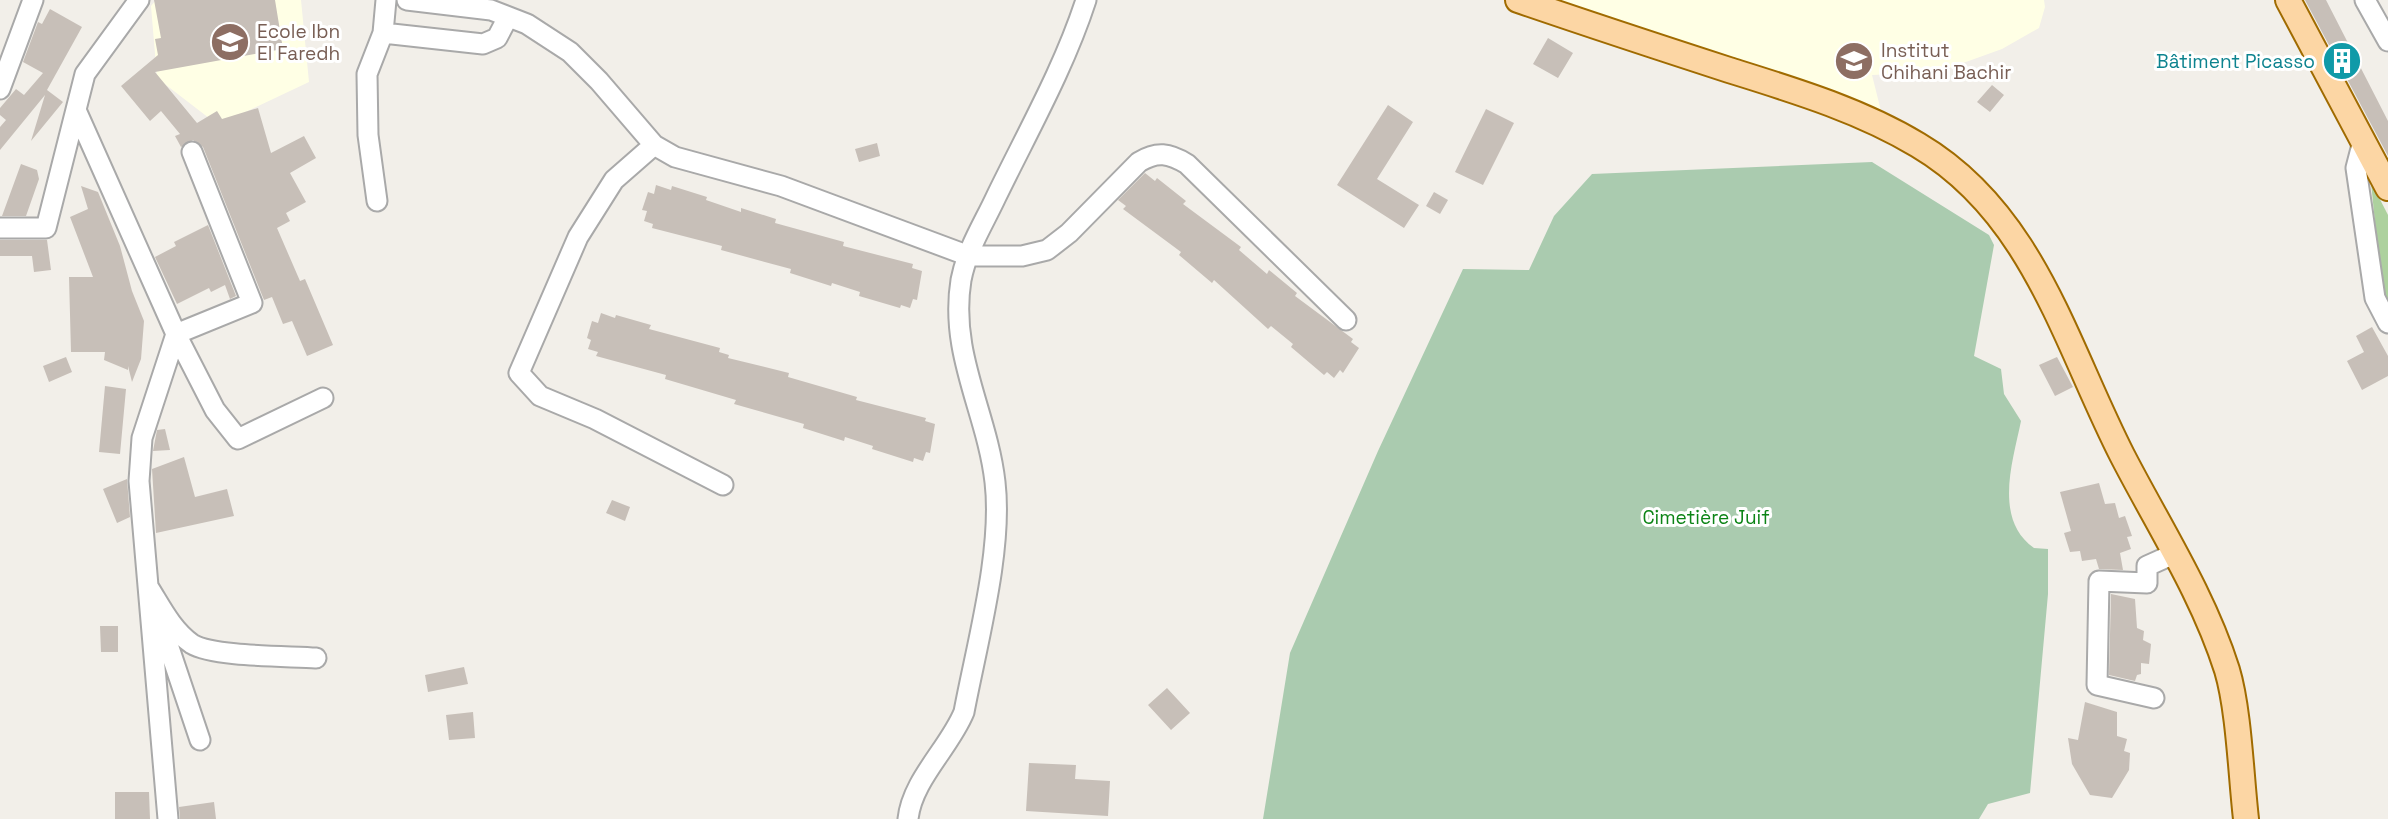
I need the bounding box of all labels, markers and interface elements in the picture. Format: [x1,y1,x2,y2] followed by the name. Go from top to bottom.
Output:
[257,19,340,66] place label: Ecole Ibn El Faredh
[209,21,251,63] school or university icon: Ecole Ibn El Faredh
[1881,38,2011,85] place label: Institut Chihani Bachir
[1833,40,1875,82] school or university icon: Institut Chihani Bachir
[2321,40,2363,82] building icon: Bâtiment Picasso
[2156,49,2315,74] place label: Bâtiment Picasso
[1642,505,1770,530] park label: Cimetière Juif

